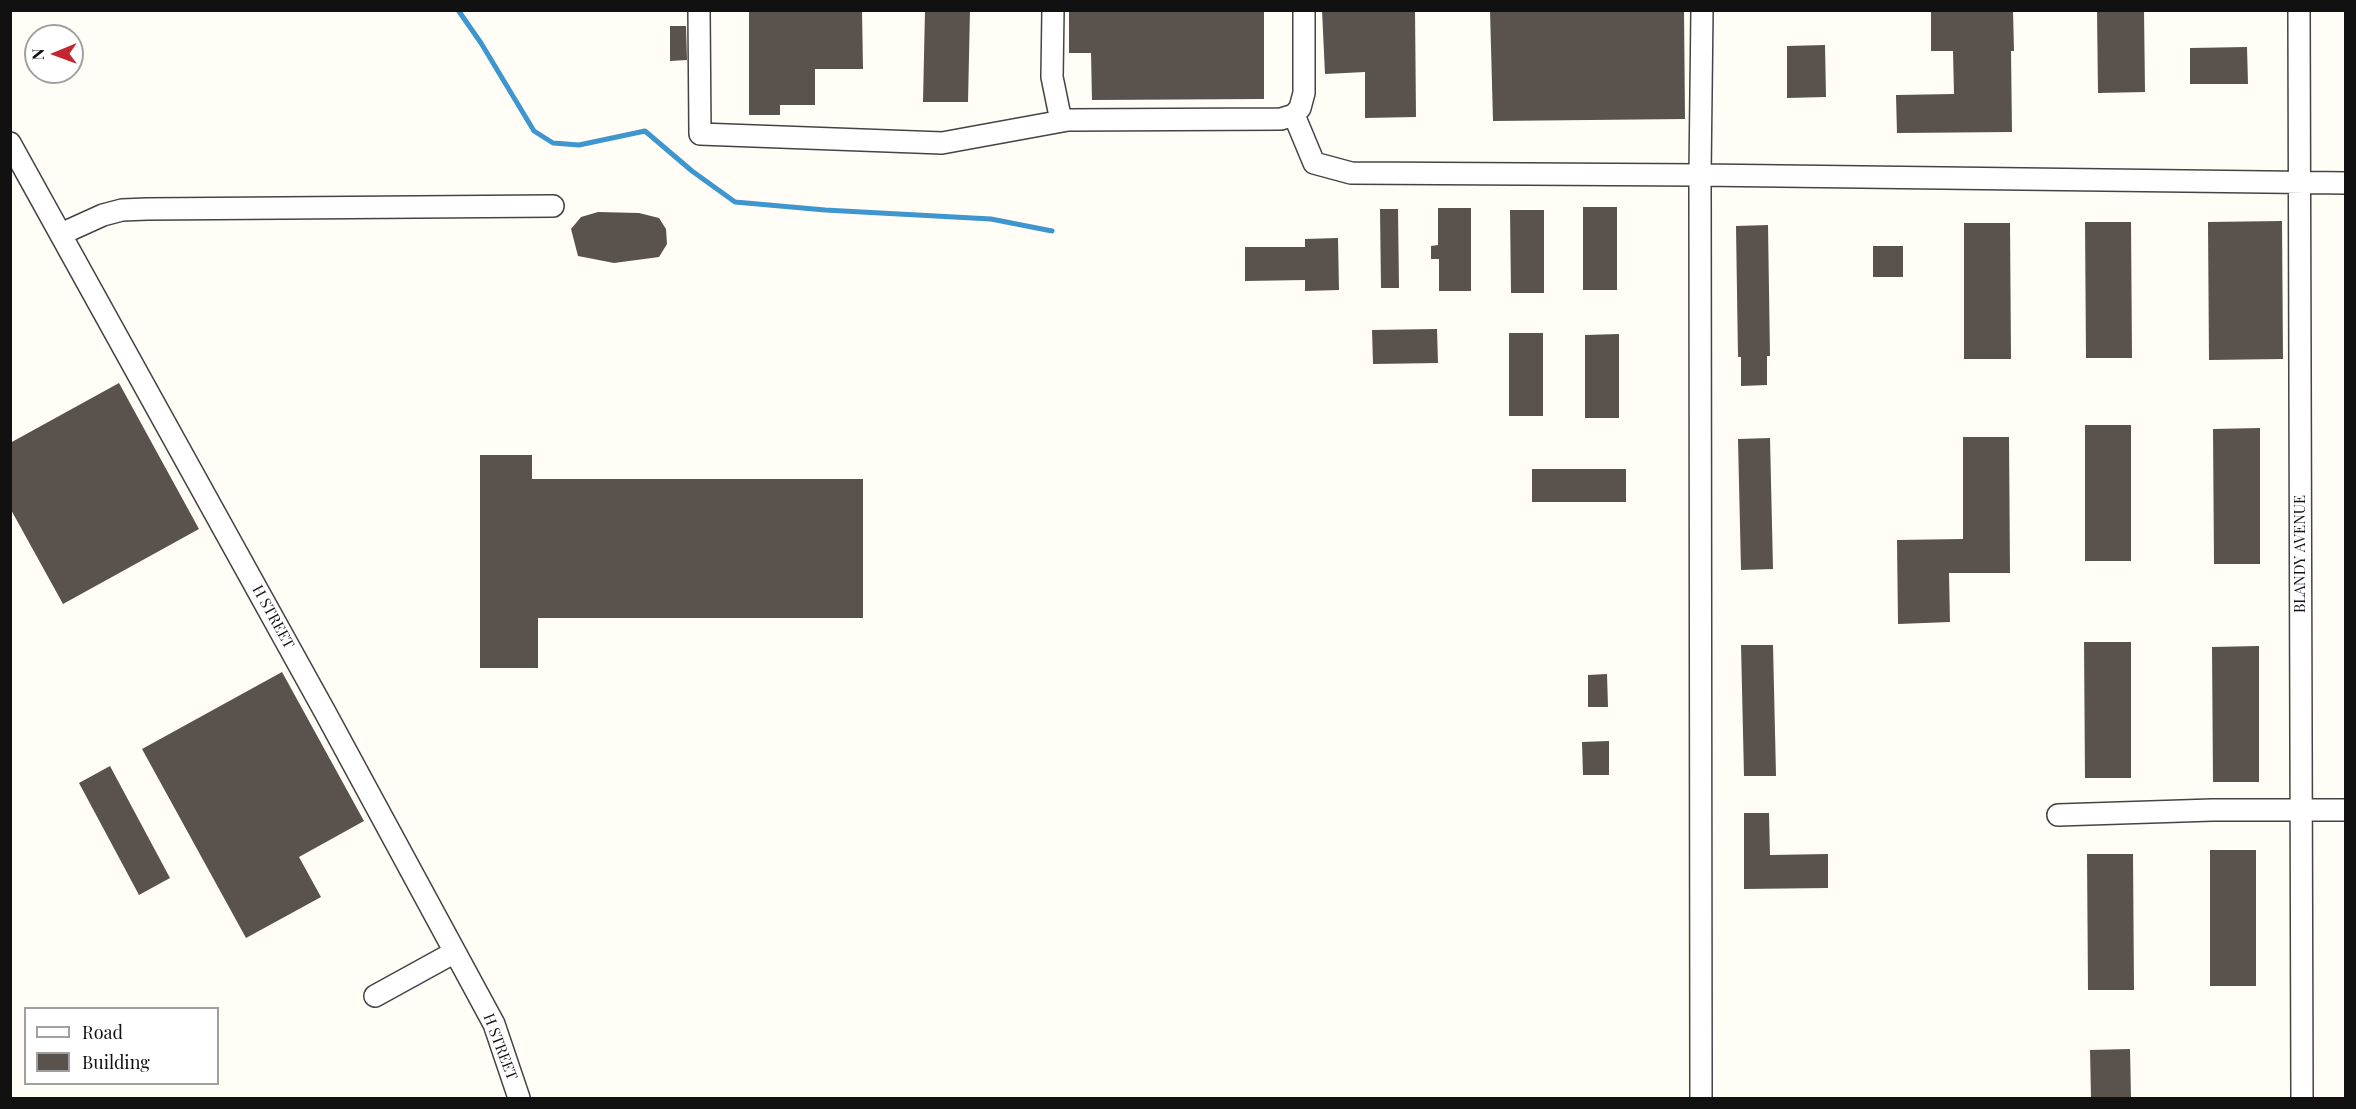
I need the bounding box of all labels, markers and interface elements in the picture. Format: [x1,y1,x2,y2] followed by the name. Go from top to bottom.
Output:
[24,24,84,84] north arrow
[27,48,48,60] text: N
[2291,495,2309,613] street label: BLANDY AVENUE
[248,582,298,652] street label: H STREET
[24,1007,219,1085] legend
[479,1011,521,1083] street label: H STREET
[82,1020,123,1044] text: Road
[82,1050,150,1074] text: Building

